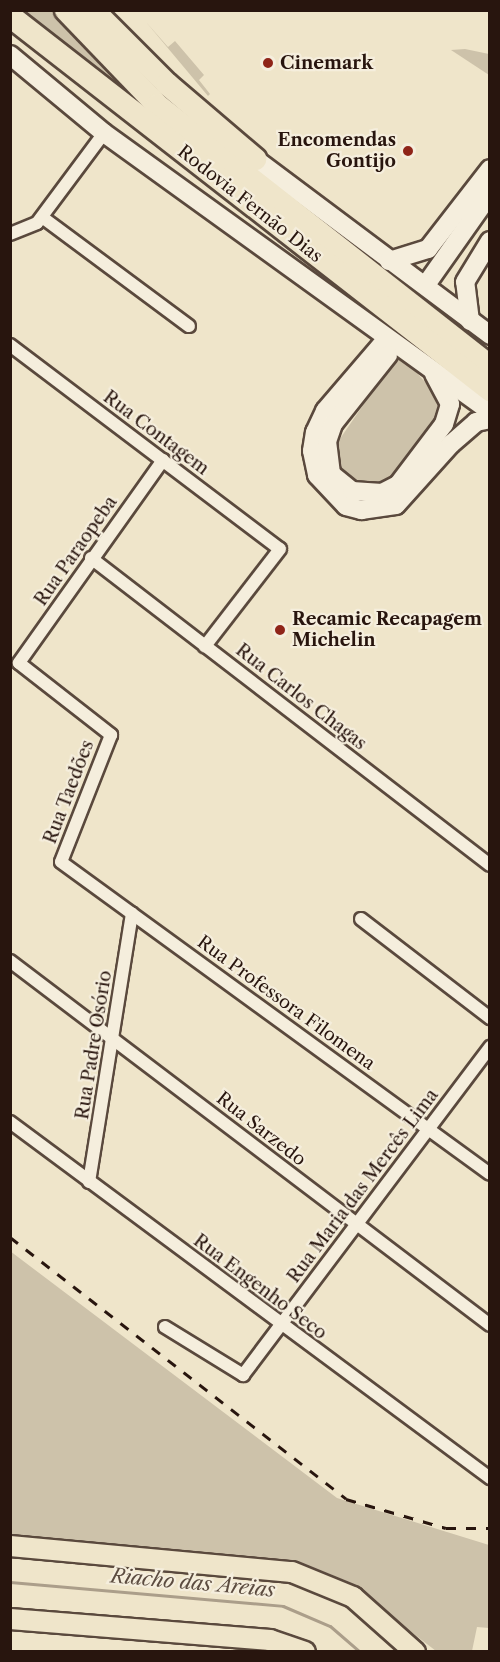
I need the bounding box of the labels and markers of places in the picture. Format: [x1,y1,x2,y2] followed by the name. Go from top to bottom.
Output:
[280,52,373,74] place label: Cinemark
[261,56,275,70] marker: Cinemark
[277,130,396,172] place label: Encomendas Gontijo
[401,144,415,158] marker: Encomendas Gontijo
[292,609,482,652] place label: Recamic Recapagem Michelin
[273,623,287,637] marker: Recamic Recapagem Michelin

